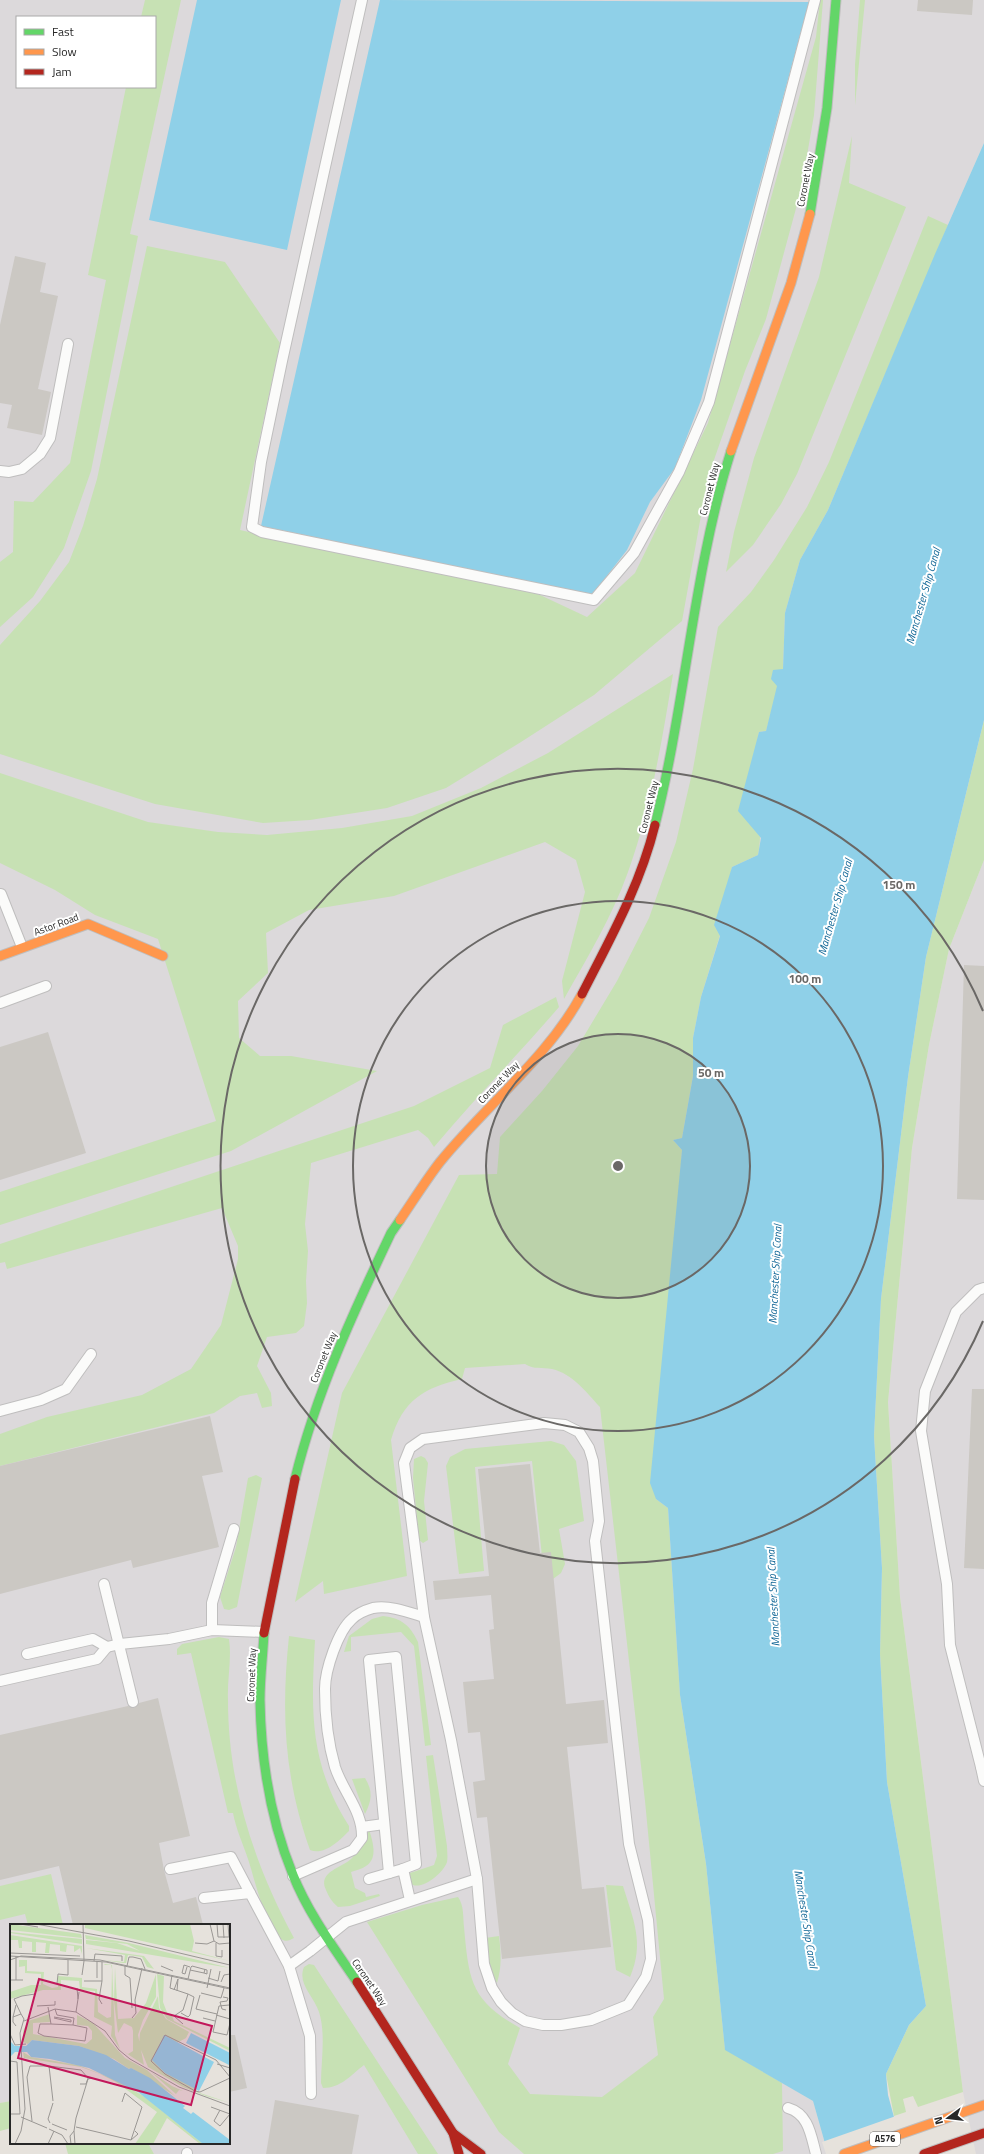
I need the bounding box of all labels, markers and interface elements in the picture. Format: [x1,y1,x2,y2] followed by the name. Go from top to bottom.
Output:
[16,16,156,88] legend
[52,22,75,41] text: Fast
[52,42,77,61] text: Slow
[52,62,72,81] text: Jam
[793,152,818,208] street label: Coronet Way
[696,461,723,517] street label: Coronet Way
[902,545,945,646] water label: Manchester Ship Canal
[635,779,662,835] street label: Coronet Way
[814,856,857,957] water label: Manchester Ship Canal
[883,875,915,894] text: 150 m
[32,909,81,940] street label: Astor Road
[789,969,821,988] text: 100 m
[474,1058,523,1107] street label: Coronet Way
[698,1063,724,1082] text: 50 m
[611,1159,625,1173] centre of rings
[764,1222,786,1324] water label: Manchester Ship Canal
[306,1329,341,1385] street label: Coronet Way
[762,1545,784,1647] water label: Manchester Ship Canal
[243,1648,260,1702] street label: Coronet Way
[790,1869,822,1971] water label: Manchester Ship Canal
[10,1924,230,2144] inset map
[348,1956,391,2009] street label: Coronet Way
[928,2098,968,2138] north arrow
[930,2115,947,2126] text: N
[870,2132,900,2146] road number: A576

